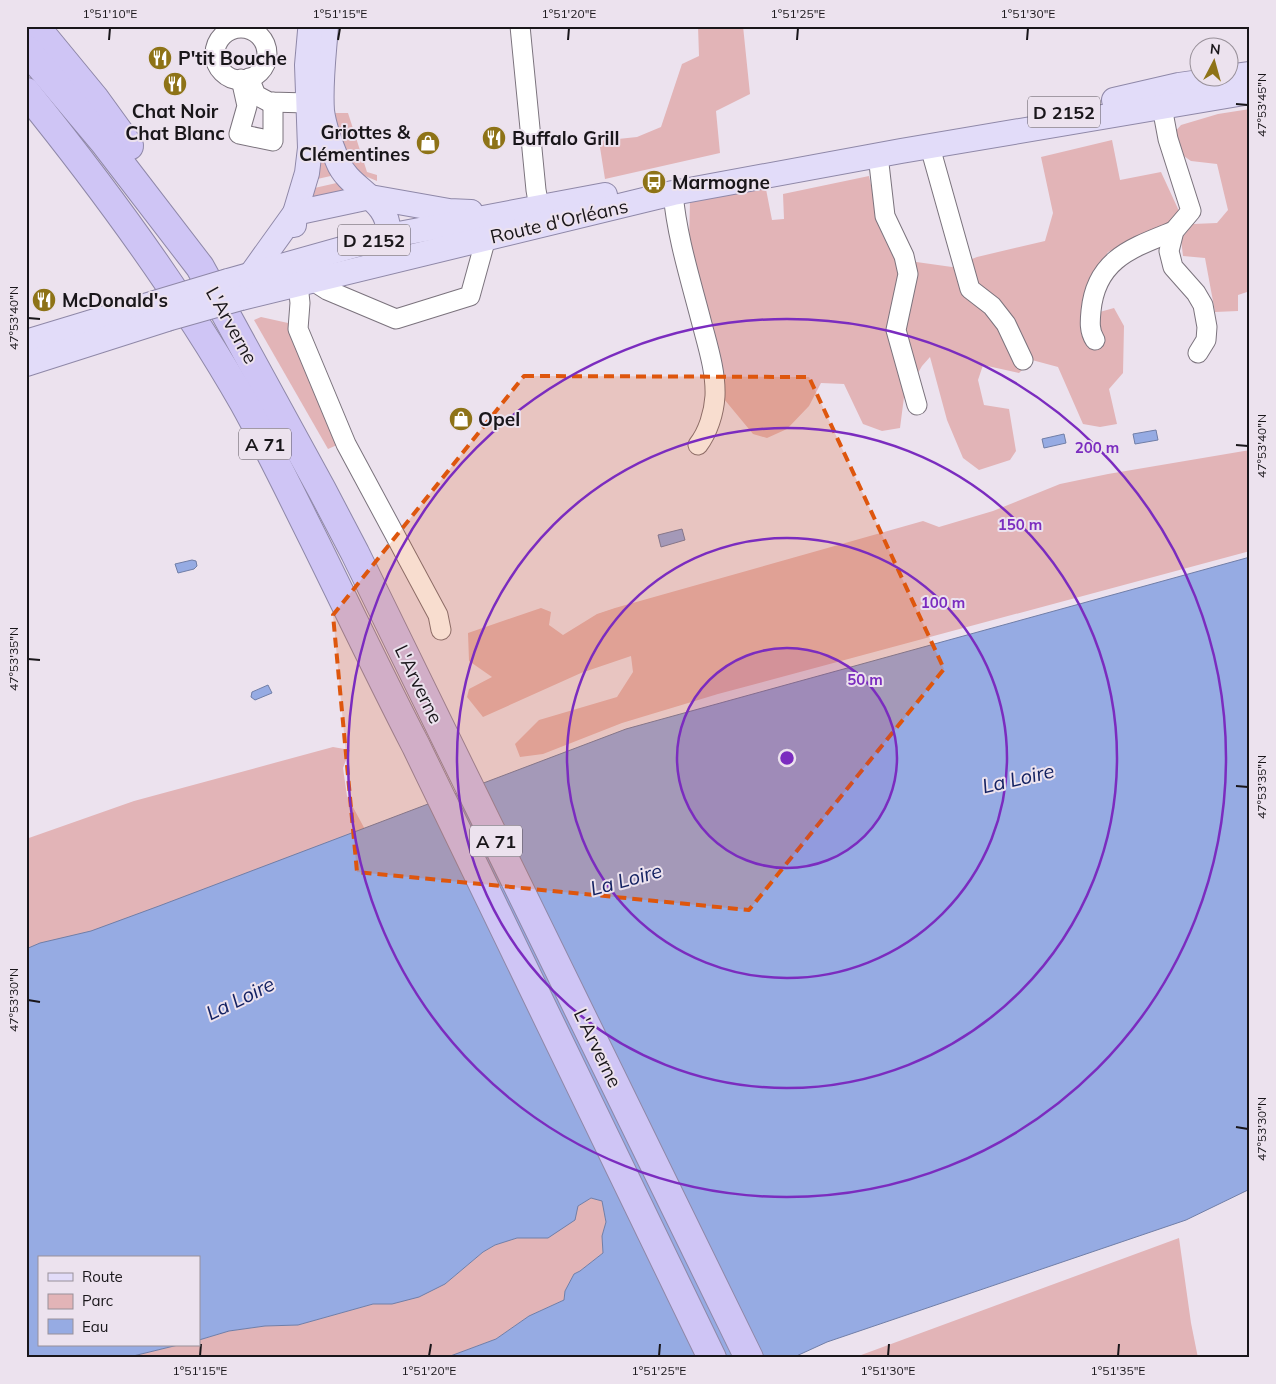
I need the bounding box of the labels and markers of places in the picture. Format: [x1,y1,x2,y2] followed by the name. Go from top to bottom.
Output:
[147,45,173,71] restaurant icon: P'tit Bouche
[178,46,287,70] place label: P'tit Bouche
[162,71,188,97] restaurant icon: Chat Noir Chat Blanc
[125,99,225,145] place label: Chat Noir Chat Blanc
[299,120,411,166] place label: Griottes & Clémentines
[481,125,507,151] restaurant icon: Buffalo Grill
[512,126,619,150] place label: Buffalo Grill
[415,130,441,156] shop icon: Griottes & Clémentines
[641,169,667,195] bus stop icon: Marmogne
[672,170,770,194] place label: Marmogne
[31,287,57,313] restaurant icon: McDonald's
[62,288,168,312] place label: McDonald's
[448,406,474,432] shop icon: Opel
[478,407,520,431] place label: Opel
[778,749,796,767] centre of rings

